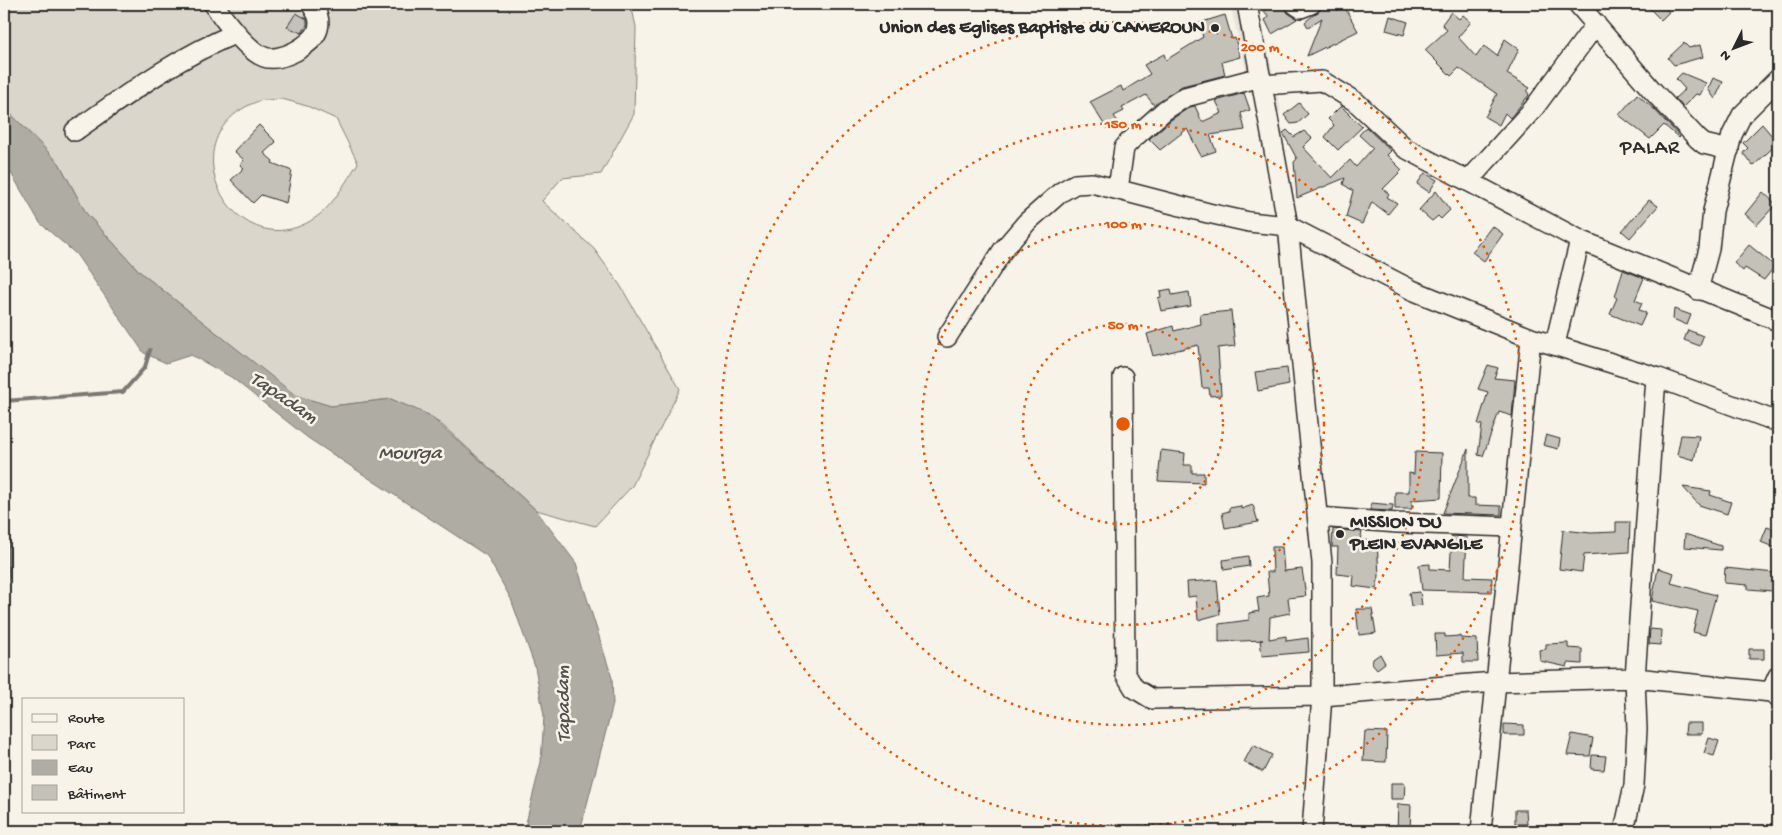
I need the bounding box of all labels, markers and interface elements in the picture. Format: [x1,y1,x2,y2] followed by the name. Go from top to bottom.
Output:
[879,17,1205,40] place label: Union des Eglises Baptiste du CAMEROUN
[1209,22,1221,34] marker: Union des Eglises Baptiste du CAMEROUN
[1710,22,1760,72] north arrow
[1241,39,1280,57] text: 200 m
[1717,46,1736,64] text: N
[1104,116,1142,134] text: 150 m
[1619,137,1680,162] district label: PALAR
[1103,216,1142,234] text: 100 m
[1108,317,1139,335] text: 50 m
[245,368,322,430] water label: Tapadam
[1114,415,1132,433] centre of rings
[378,443,443,466] water label: Mourga
[1349,512,1483,557] place label: MISSION DU PLEIN EVANGILE
[1334,528,1346,540] marker: MISSION DU PLEIN EVANGILE
[553,665,577,743] water label: Tapadam
[22,698,185,812] legend
[68,710,105,728] text: Route
[67,736,96,754] text: Parc
[68,760,93,778] text: Eau
[67,786,127,804] text: Bâtiment

